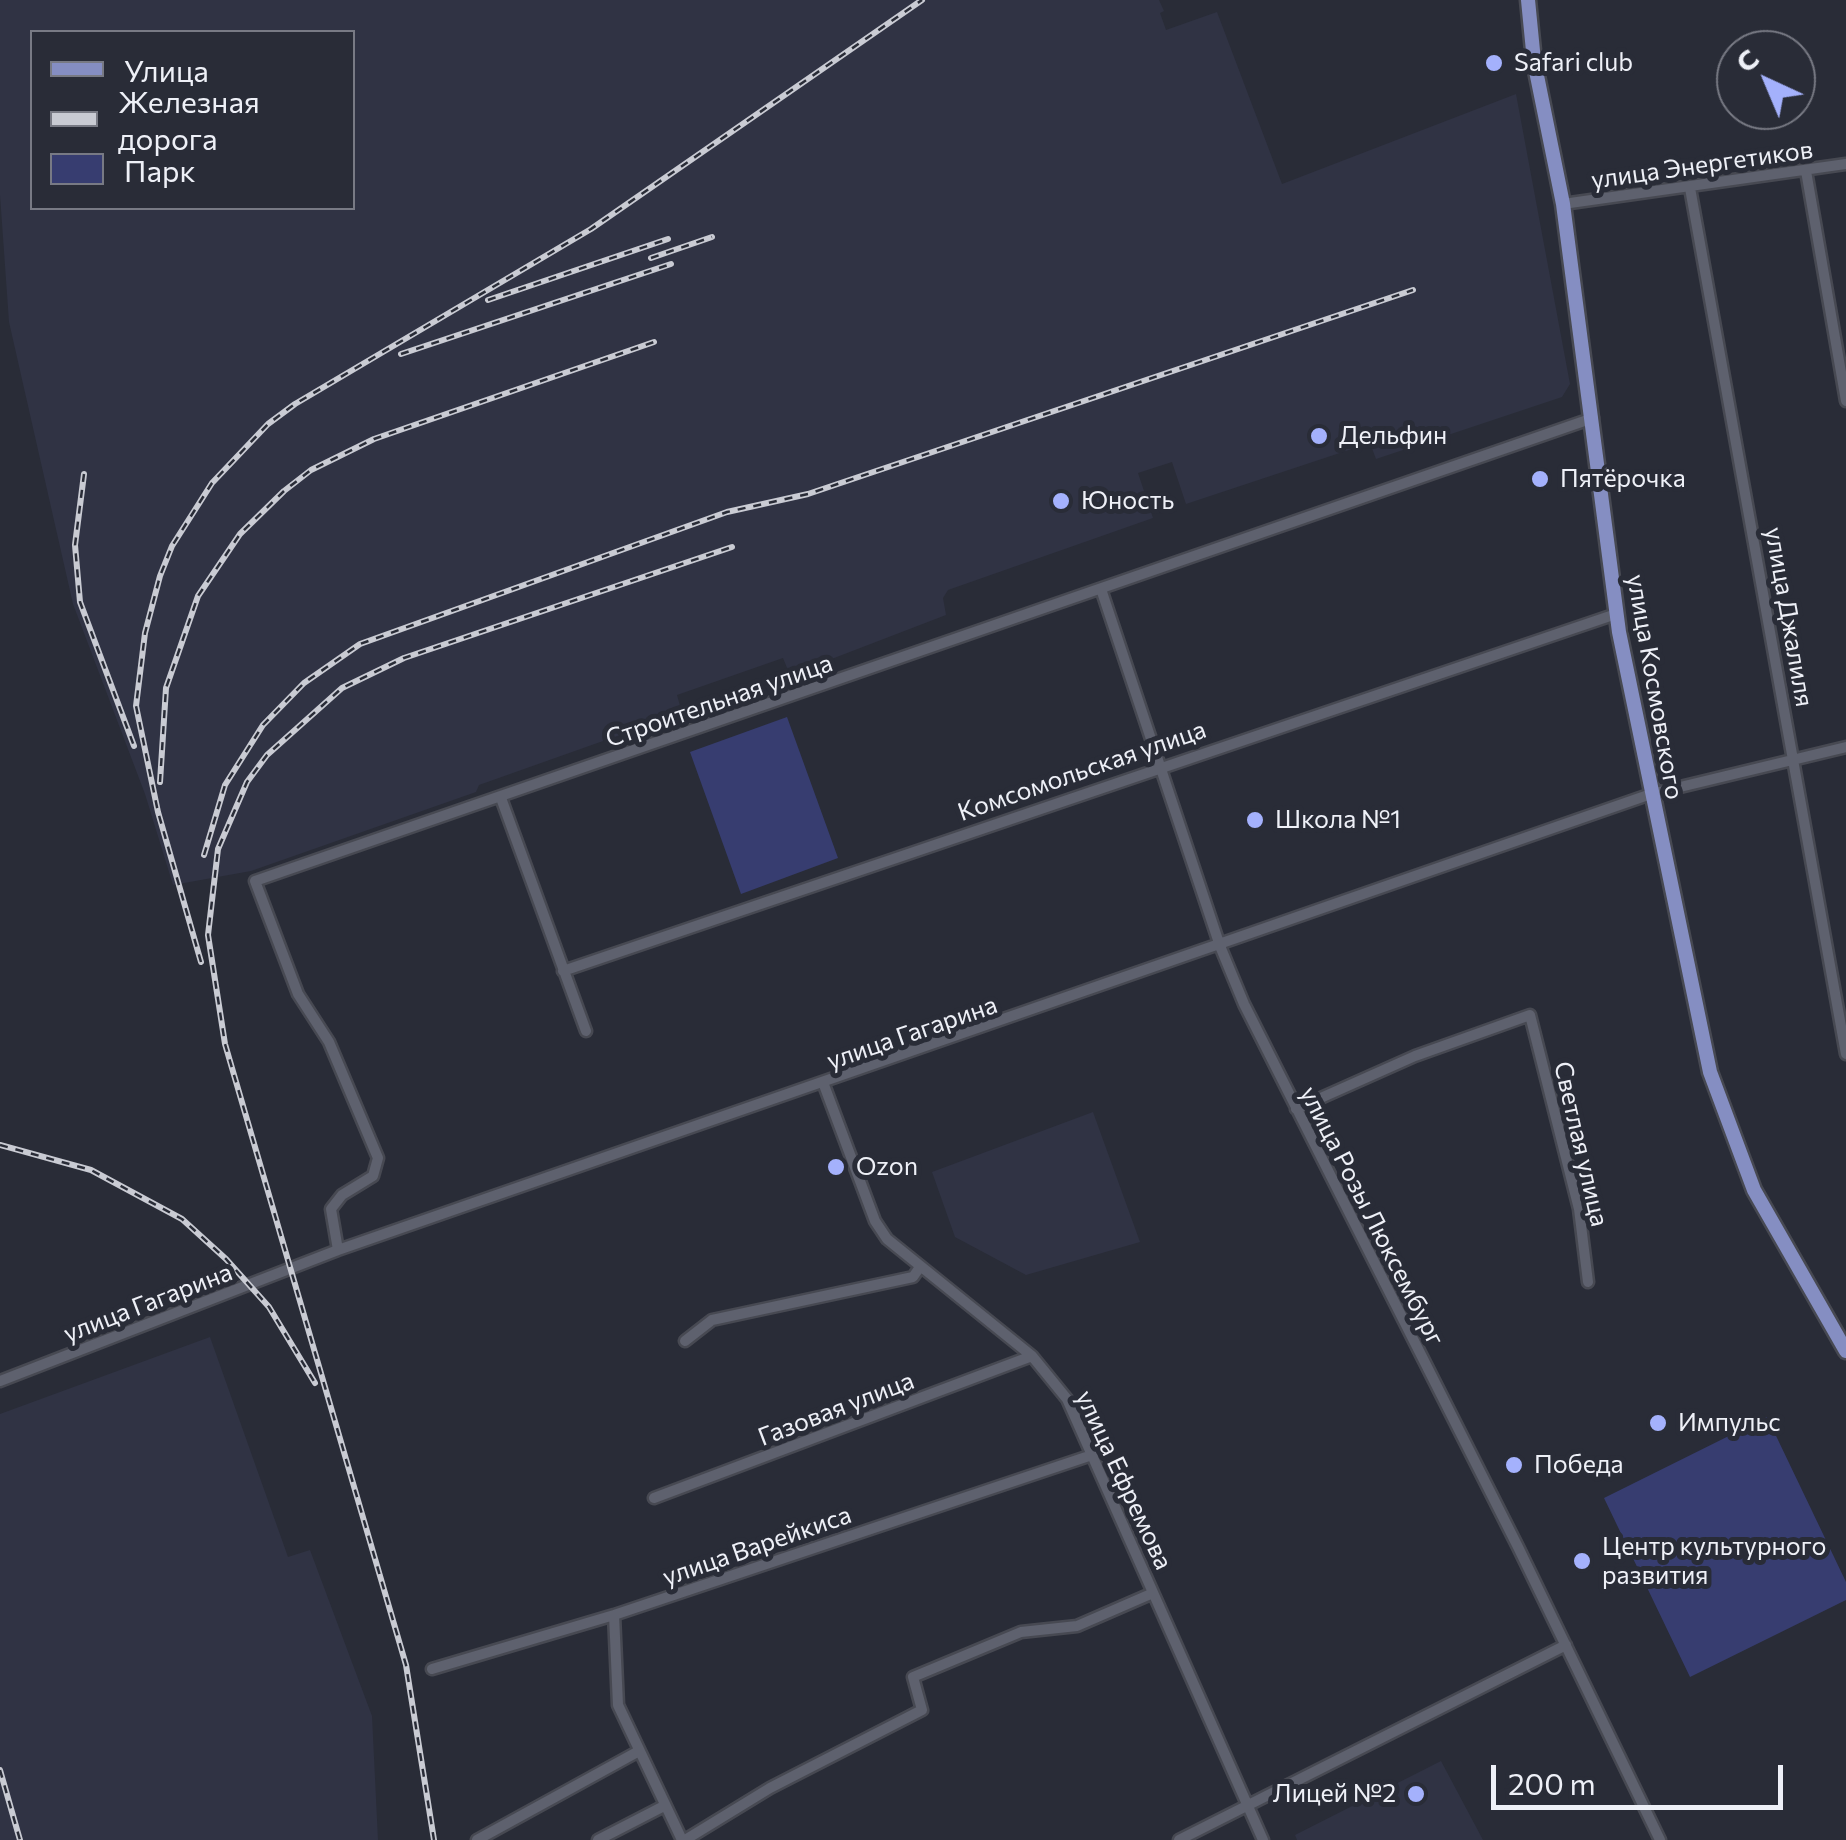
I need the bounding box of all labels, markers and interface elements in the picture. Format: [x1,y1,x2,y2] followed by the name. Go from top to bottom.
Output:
[30,30,355,210] legend
[1716,30,1816,130] north arrow
[1728,41,1765,79] text: С
[1514,48,1633,78] place label: Safari club
[124,51,209,88] text: Улица
[1483,52,1505,74] marker: Safari club
[118,82,260,156] text: Железная дорога
[1589,135,1815,195] street label: улица Энергетиков
[124,151,196,188] text: Парк
[1339,421,1447,451] place label: Дельфин
[1308,425,1330,447] marker: Дельфин
[1560,464,1686,494] place label: Пятёрочка
[1529,468,1551,490] marker: Пятёрочка
[1081,486,1174,516] place label: Юность
[1050,490,1072,512] marker: Юность
[1758,525,1820,709] street label: улица Джалиля
[1620,572,1690,802] street label: улица Космовского
[602,648,836,754] street label: Строительная улица
[954,714,1210,828] street label: Комсомольская улица
[1275,805,1401,835] place label: Школа №1
[1244,809,1266,831] marker: Школа №1
[823,990,1001,1076] street label: улица Гагарина
[1547,1059,1615,1229] street label: Светлая улица
[1293,1081,1451,1351] street label: улица Розы Люксембург
[856,1152,918,1182] place label: Ozon
[825,1156,847,1178] marker: Ozon
[59,1257,237,1349] street label: улица Гагарина
[754,1366,918,1452] street label: Газовая улица
[1069,1386,1179,1574] street label: улица Ефремова
[1678,1408,1781,1438] place label: Импульс
[1647,1412,1669,1434] marker: Импульс
[1534,1450,1624,1480] place label: Победа
[1503,1454,1525,1476] marker: Победа
[659,1500,855,1592] street label: улица Варейкиса
[1602,1532,1826,1591] place label: Центр культурного развития
[1571,1550,1593,1572] marker: Центр культурного развития
[1496,1745,1788,1807] scale bar
[1508,1764,1596,1801] text: 200 m
[1273,1779,1396,1809] place label: Лицей №2
[1405,1783,1427,1805] marker: Лицей №2

